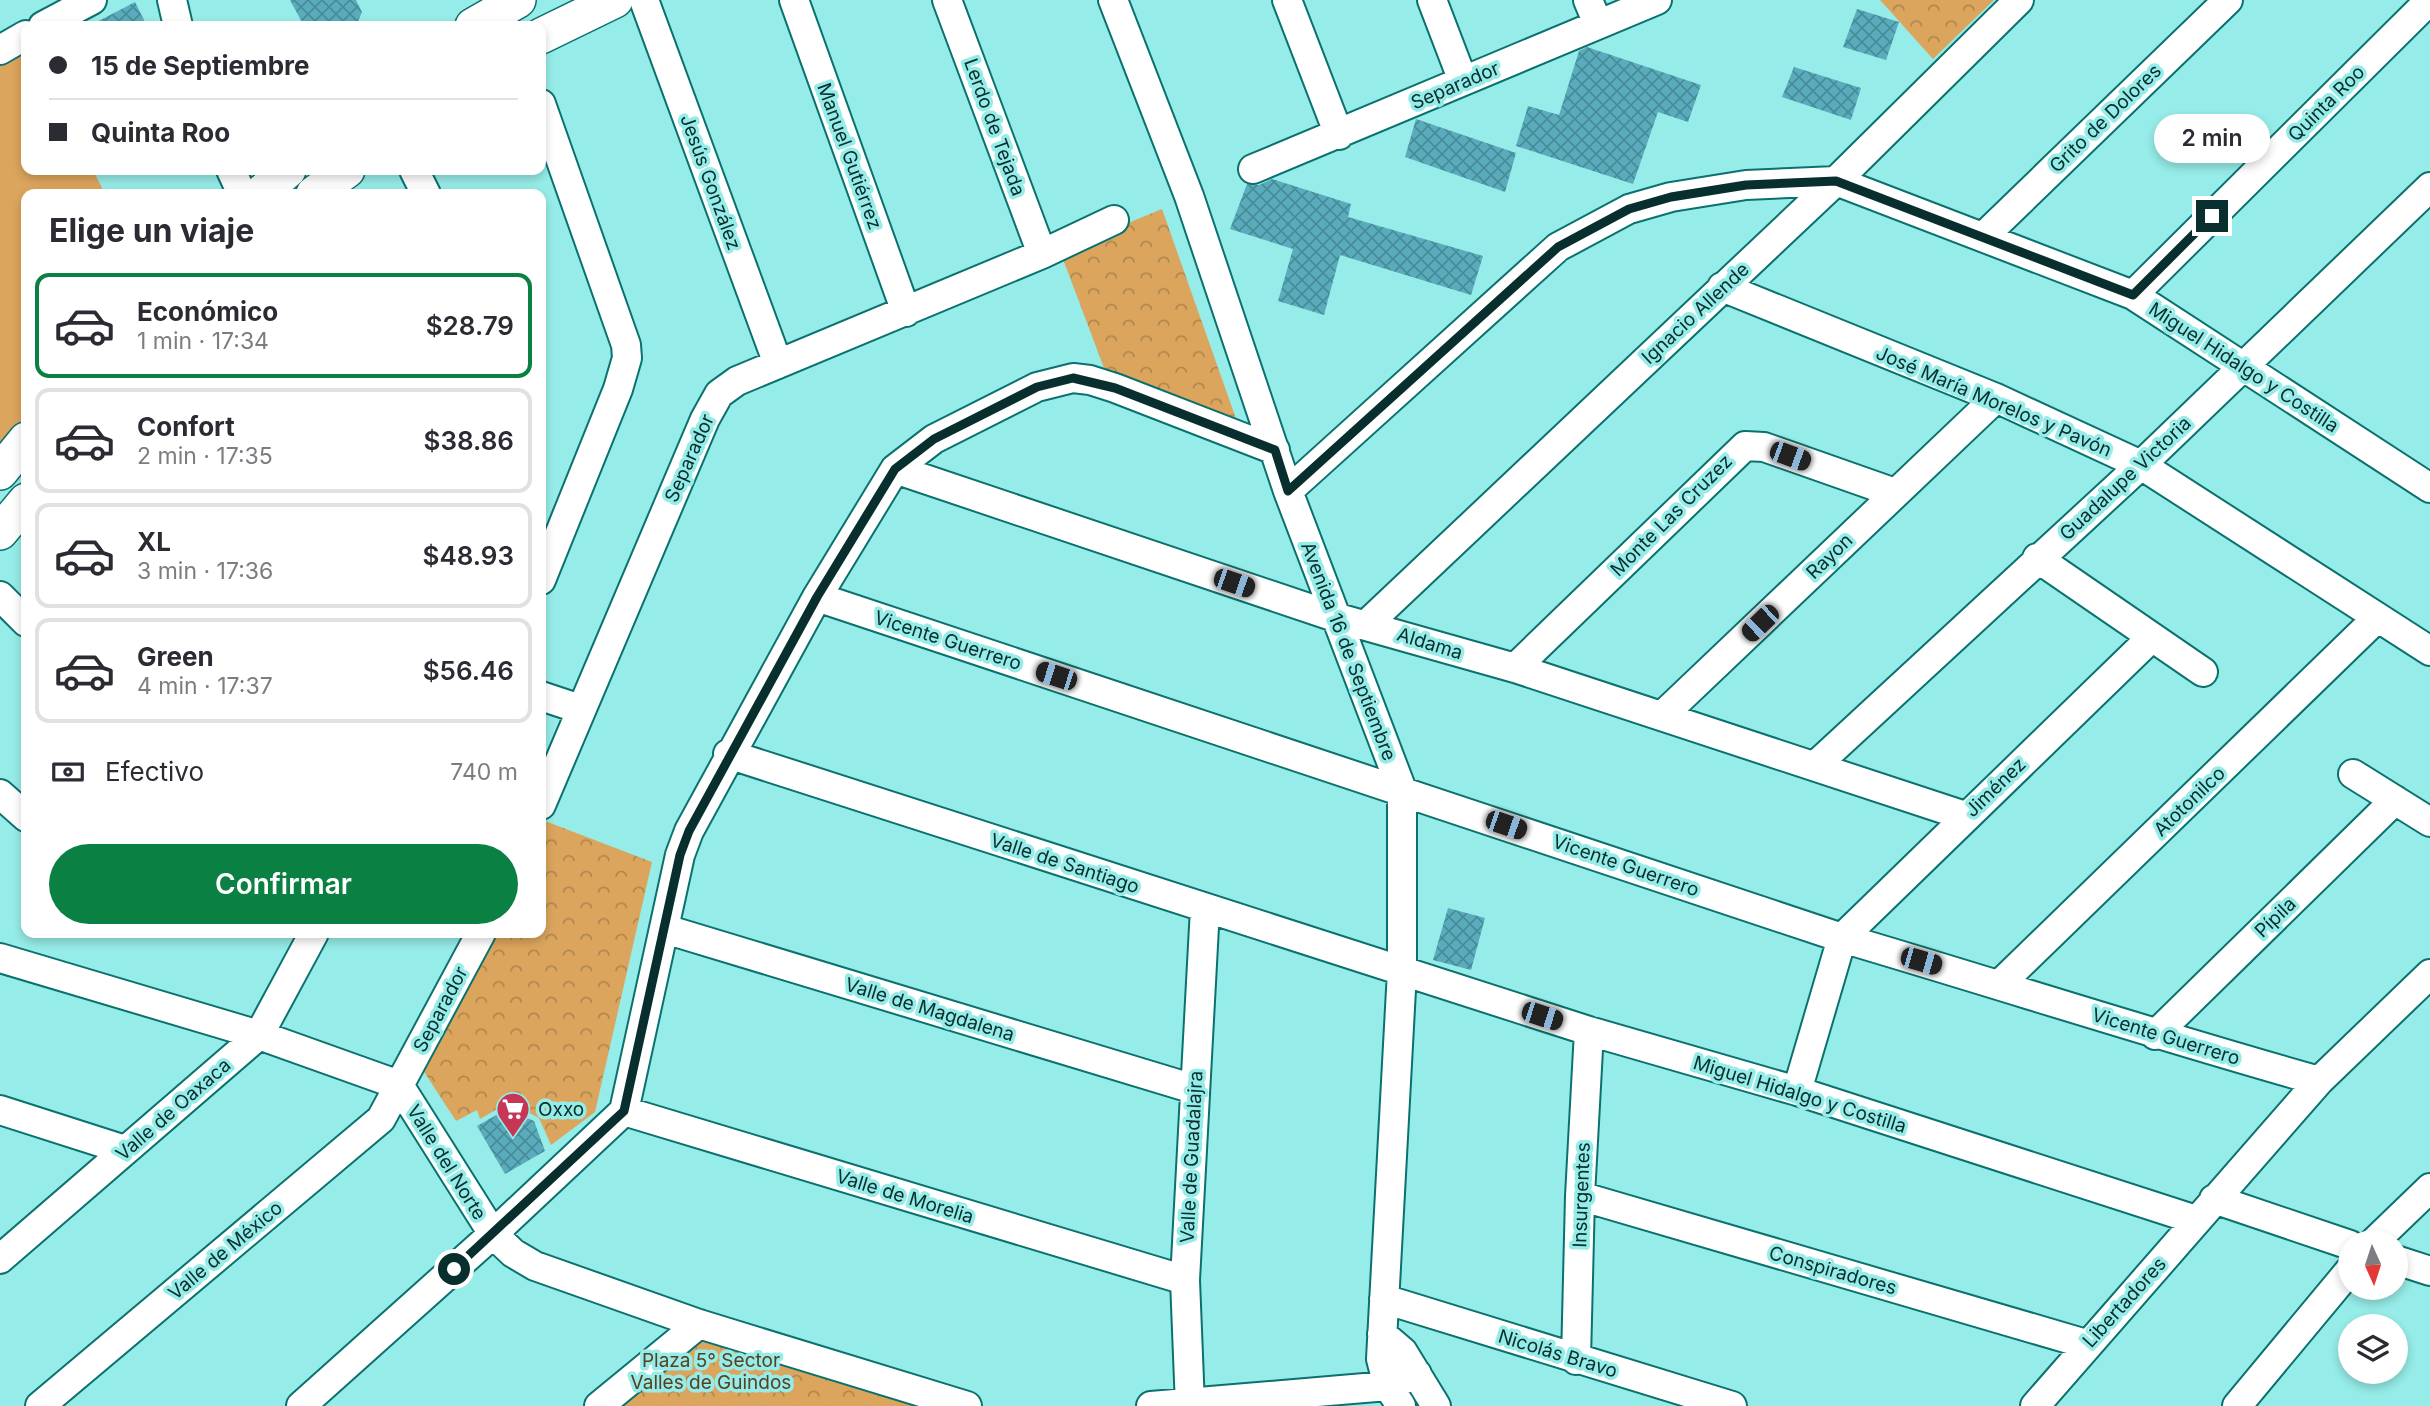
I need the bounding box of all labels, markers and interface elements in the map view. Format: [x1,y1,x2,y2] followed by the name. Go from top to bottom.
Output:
[91,50,310,81] text: 15 de Septiembre
[959,55,1030,199] street label: Lerdo de Tejada
[1408,57,1503,114] street label: Separador
[2045,59,2166,177] street label: Grito de Dolores
[2283,60,2369,146] street label: Quinta Roo
[812,80,887,233] street label: Manuel Gutiérrez
[675,111,746,253] street label: Jesús González
[2154,114,2270,164] callout: 2 min
[91,117,230,148] text: Quinta Roo
[2182,124,2242,152] text: 2 min
[2196,200,2228,232] route end
[49,211,254,250] text: Elige un viaje
[1637,258,1754,369] street label: Ignacio Allende
[53,294,116,357] icon: car
[137,296,278,327] text: Económico
[2144,297,2343,437] street label: Miguel Hidalgo y Costilla
[426,310,514,341] text: $28.79
[137,327,269,355] text: 1 min · 17:34
[1872,341,2115,462] street label: José María Morelos y Pavón
[53,409,116,472] icon: car
[137,411,235,442] text: Confort
[660,411,719,506] street label: Separador
[2055,412,2196,545] street label: Guadalupe Victoria
[424,425,514,456] text: $38.86
[1767,439,1814,473] car
[137,442,273,470] text: 2 min · 17:35
[1606,450,1737,581] street label: Monte Las Cruzez
[53,524,116,587] icon: car
[137,526,171,557] text: XL
[1801,529,1857,584] street label: Rayon
[1296,538,1401,764] street label: Avenida 16 de Septiembre
[423,540,514,571] text: $48.93
[137,557,273,585] text: 3 min · 17:36
[1211,566,1258,600] car
[1738,601,1783,645] car
[871,606,1024,675] street label: Vicente Guerrero
[1394,623,1465,664] street label: Aldama
[53,639,116,702] icon: car
[137,641,214,672] text: Green
[423,655,514,686] text: $56.46
[1033,660,1080,692] car
[137,672,273,700] text: 4 min · 17:37
[49,753,87,791] icon: cash
[1960,753,2031,822] street label: Jiménez
[105,756,204,787] text: Efectivo
[450,758,518,786] text: 740 m
[2149,762,2230,841] street label: Atotonilco
[1483,808,1530,842] car
[988,829,1142,898] street label: Valle de Santiago
[1550,830,1702,901] street label: Vicente Guerrero
[49,844,518,924] button: Confirmar
[2250,892,2301,942] street label: Pípila
[1898,945,1945,977] car
[408,962,473,1056] street label: Separador
[842,973,1017,1046] street label: Valle de Magdalena
[1519,1000,1566,1032] car
[2089,1003,2243,1070] street label: Vicente Guerrero
[1690,1051,1909,1138] street label: Miguel Hidalgo y Costilla
[111,1053,235,1165] street label: Valle de Oaxaca
[1175,1070,1207,1244] street label: Valle de Guadalajra
[494,1090,532,1139] supermarket icon: Oxxo
[538,1098,584,1121] place label: Oxxo
[402,1100,491,1224] street label: Valle del Norte
[1568,1142,1595,1248] street label: Insurgentes
[833,1165,977,1228] street label: Valle de Morelia
[164,1196,287,1305] street label: Valle de México
[2338,1230,2408,1300] north arrow
[2338,1230,2408,1384] map controls
[1766,1241,1899,1300] street label: Conspiradores
[2078,1252,2171,1352] street label: Libertadores
[438,1253,470,1285] route start
[2338,1314,2408,1384] button: layers
[1495,1324,1620,1383] street label: Nicolás Bravo
[631,1349,791,1394] park label: Plaza 5° Sector Valles de Guindos

